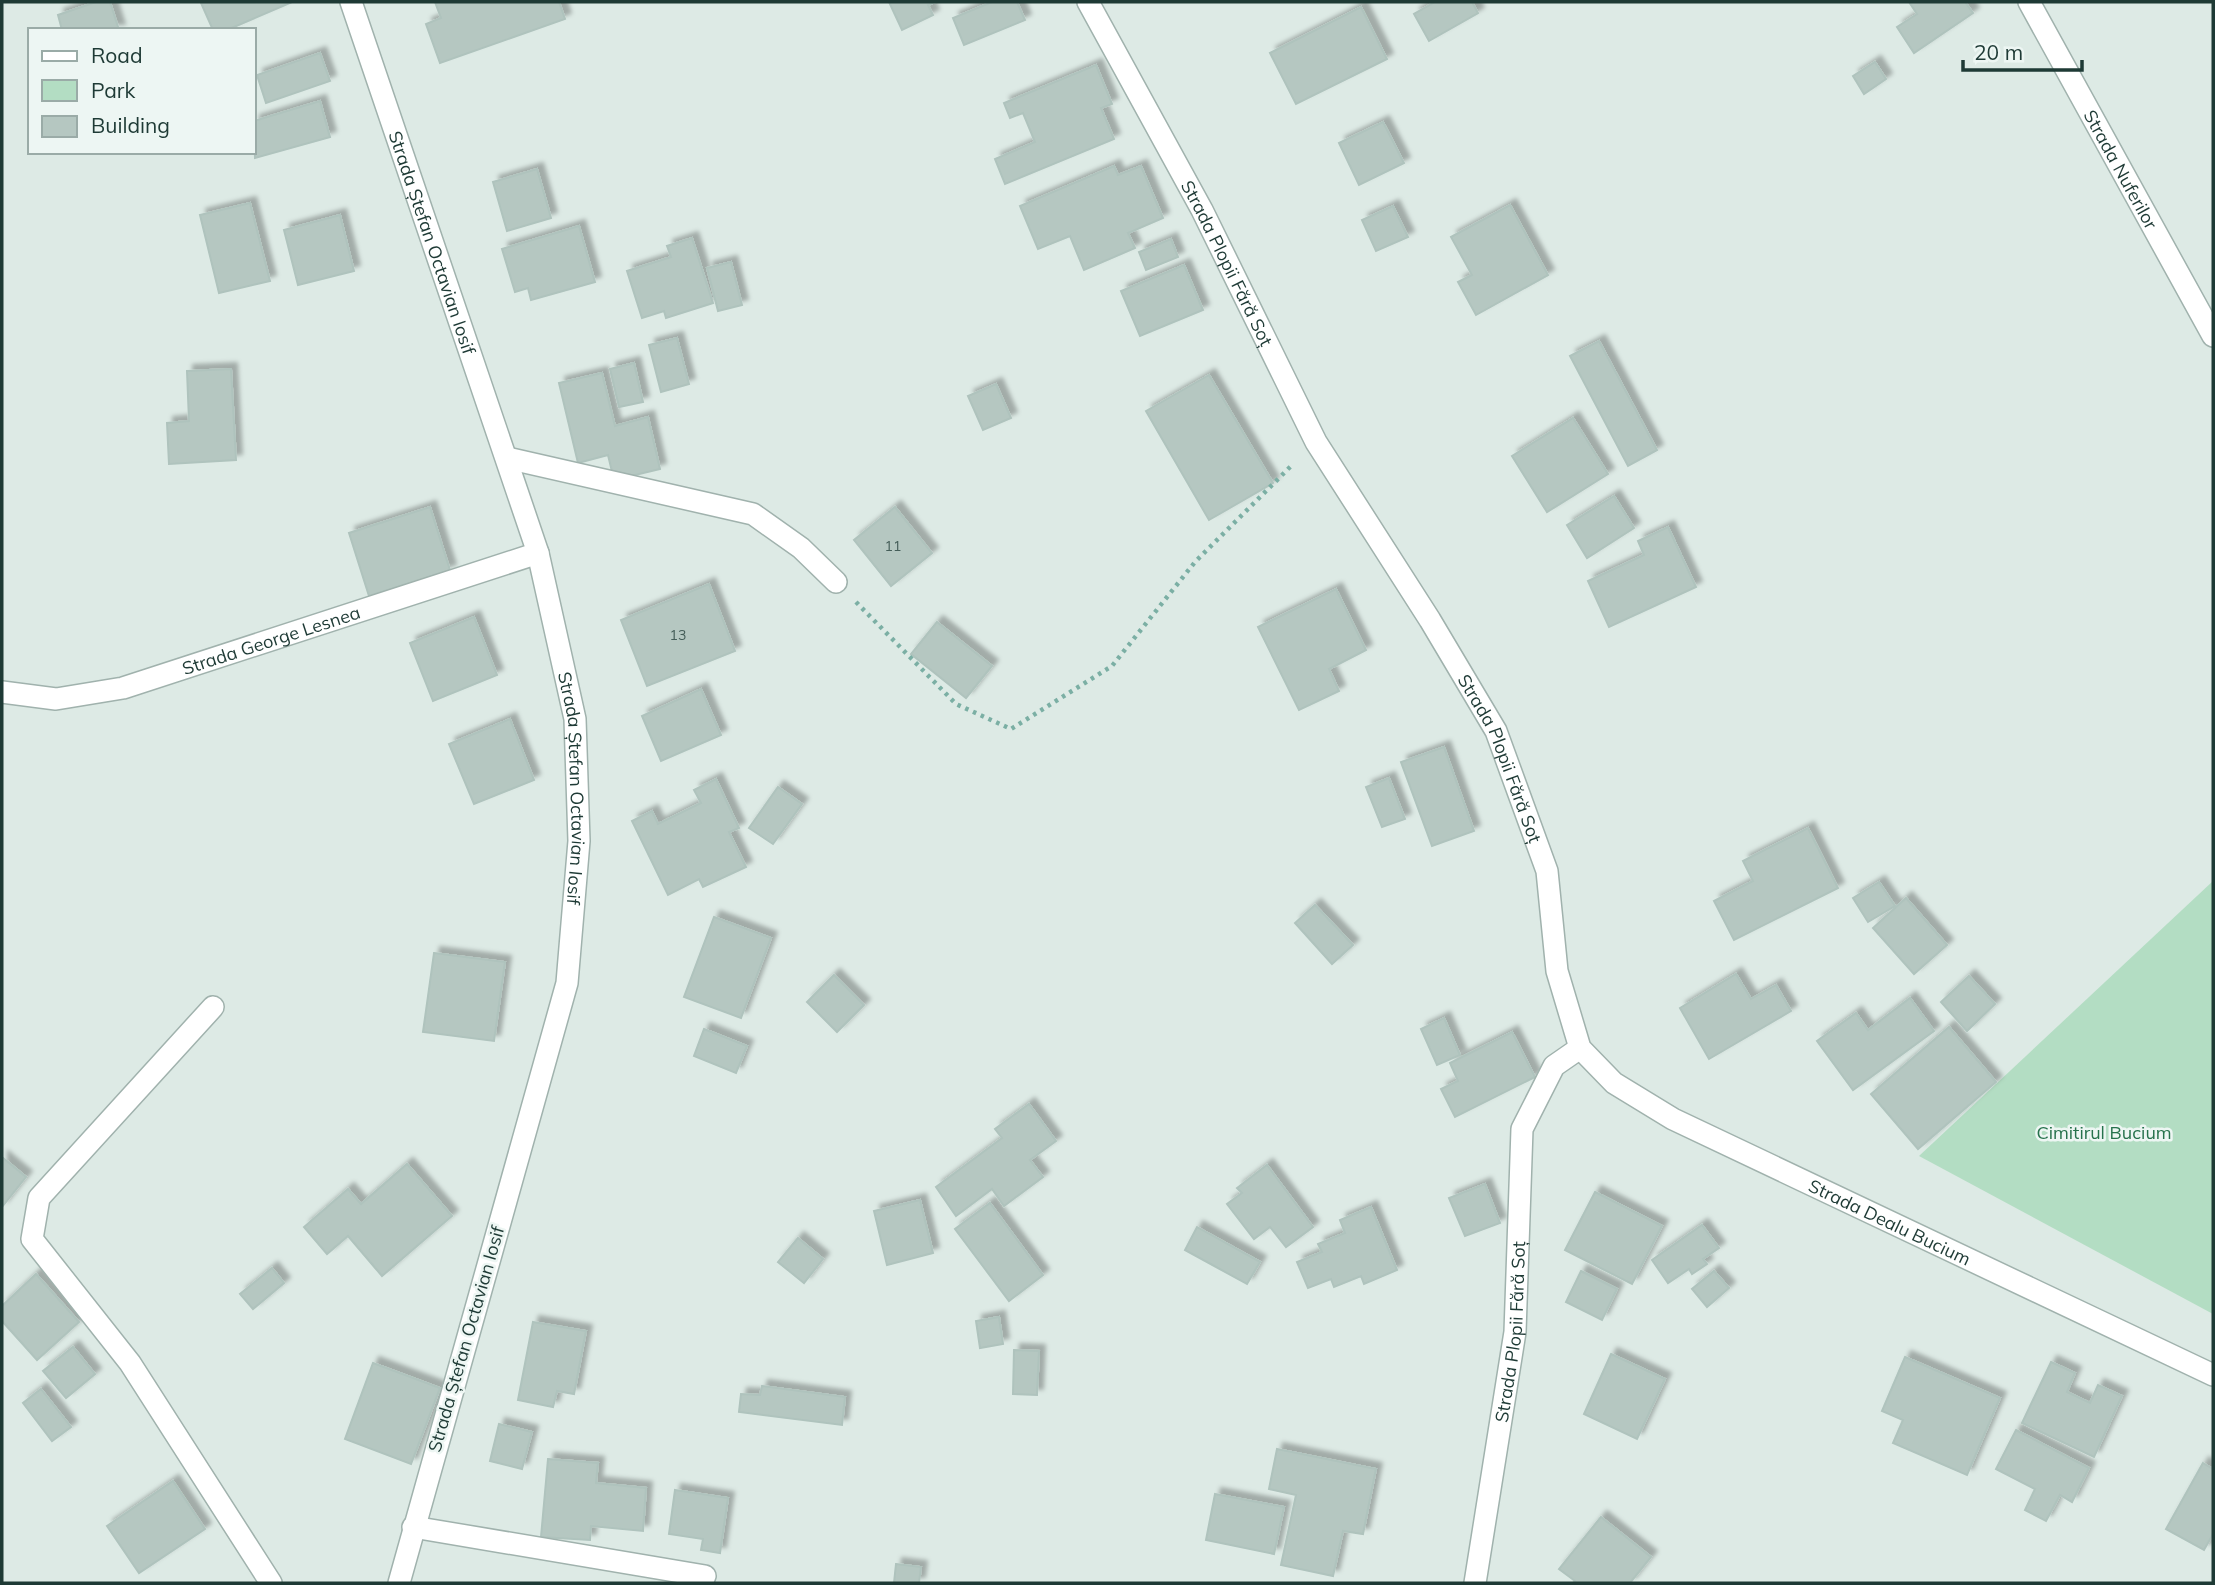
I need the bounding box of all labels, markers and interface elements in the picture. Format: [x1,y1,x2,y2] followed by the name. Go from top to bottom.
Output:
[28,28,256,154] legend
[1963,28,2082,72] scale bar
[1974,39,2023,65] text: 20 m
[91,42,142,68] text: Road
[91,77,135,103] text: Park
[2079,106,2163,233] street label: Strada Nuferilor
[91,112,170,138] text: Building
[384,128,481,358] street label: Strada Ștefan Octavian Iosif
[1176,176,1278,350] street label: Strada Plopii Fără Soț
[885,537,901,555] house number: 11
[179,600,363,680] street label: Strada George Lesnea
[670,626,686,644] house number: 13
[553,669,590,907] street label: Strada Ștefan Octavian Iosif
[1453,670,1547,846] street label: Strada Plopii Fără Soț
[2036,1121,2172,1144] park label: Cimitirul Bucium
[1805,1174,1975,1270] street label: Strada Dealu Bucium
[423,1222,510,1455] street label: Strada Ștefan Octavian Iosif
[1489,1241,1530,1424] street label: Strada Plopii Fără Soț

